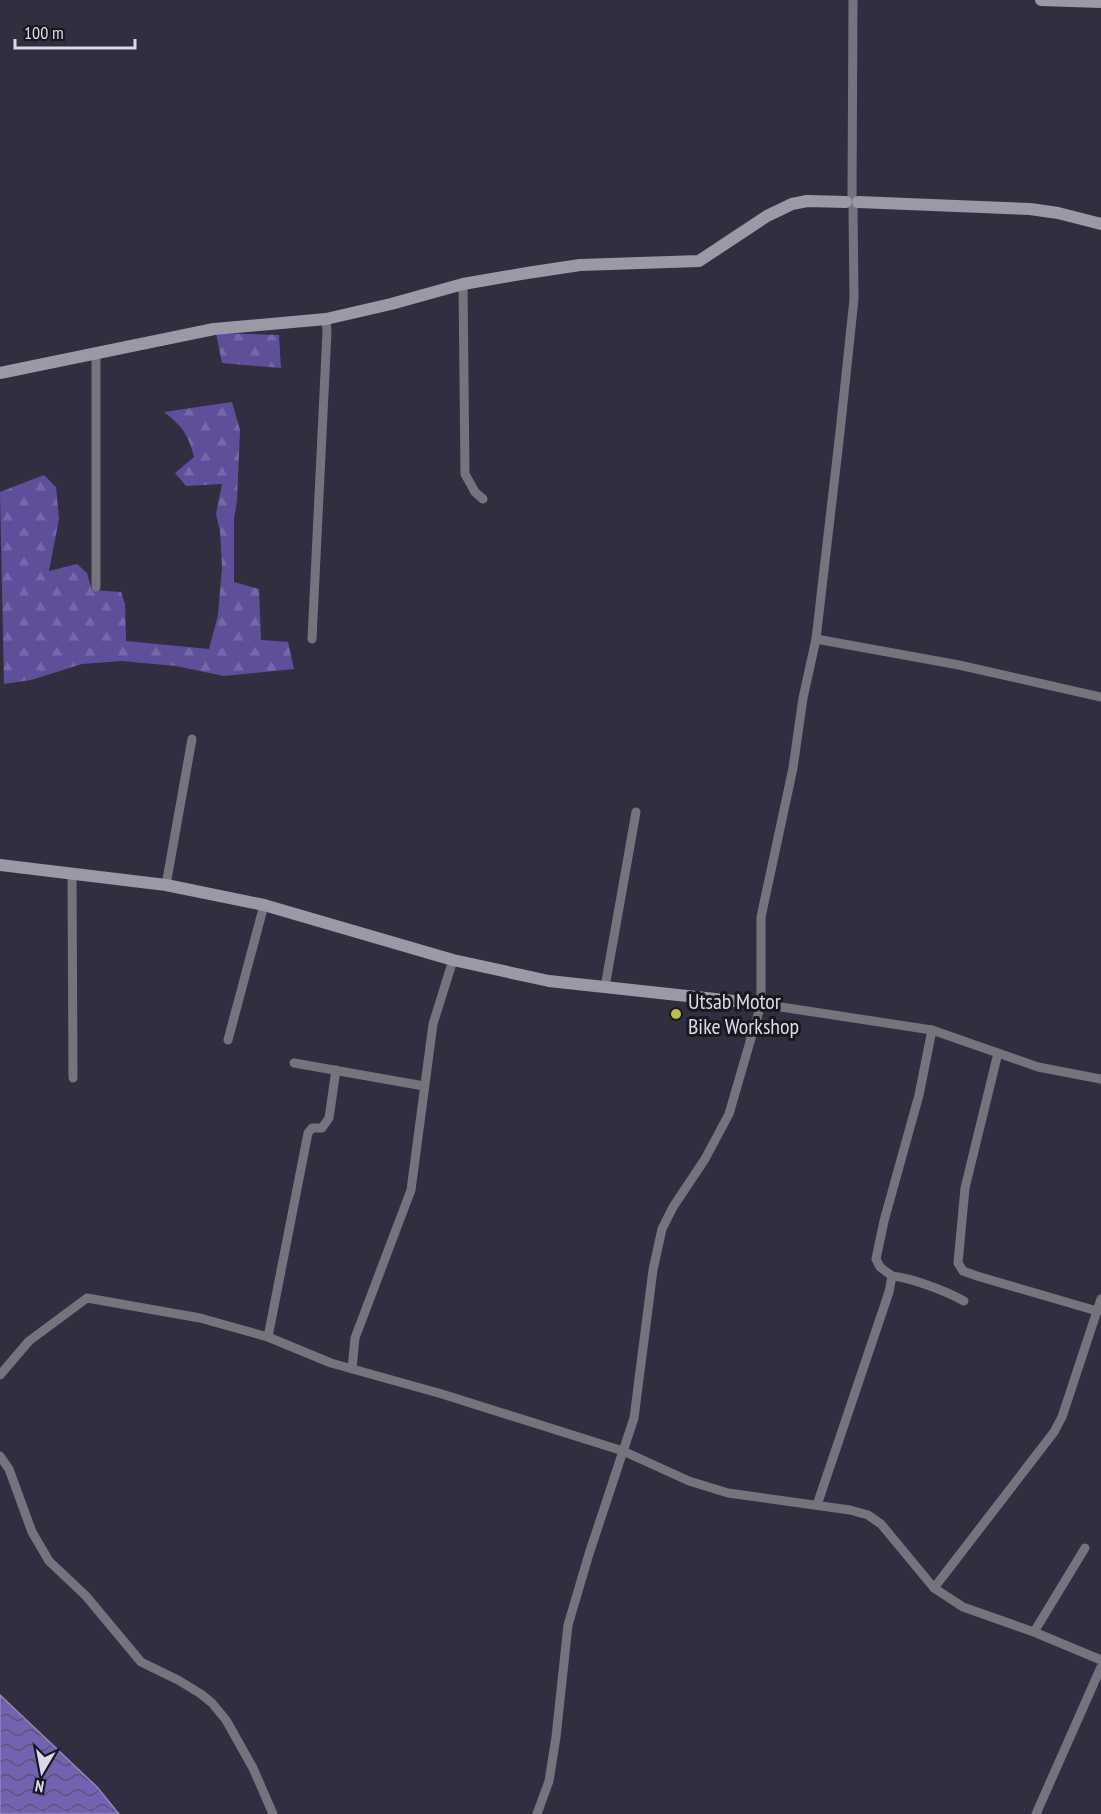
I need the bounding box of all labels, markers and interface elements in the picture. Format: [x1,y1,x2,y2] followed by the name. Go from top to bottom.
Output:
[15,12,135,50] scale bar
[24,21,64,44] text: 100 m
[688,987,799,1040] place label: Utsab Motor Bike Workshop
[669,1007,683,1021] marker: Utsab Motor Bike Workshop
[12,1742,72,1802] north arrow
[33,1776,45,1797] text: N

